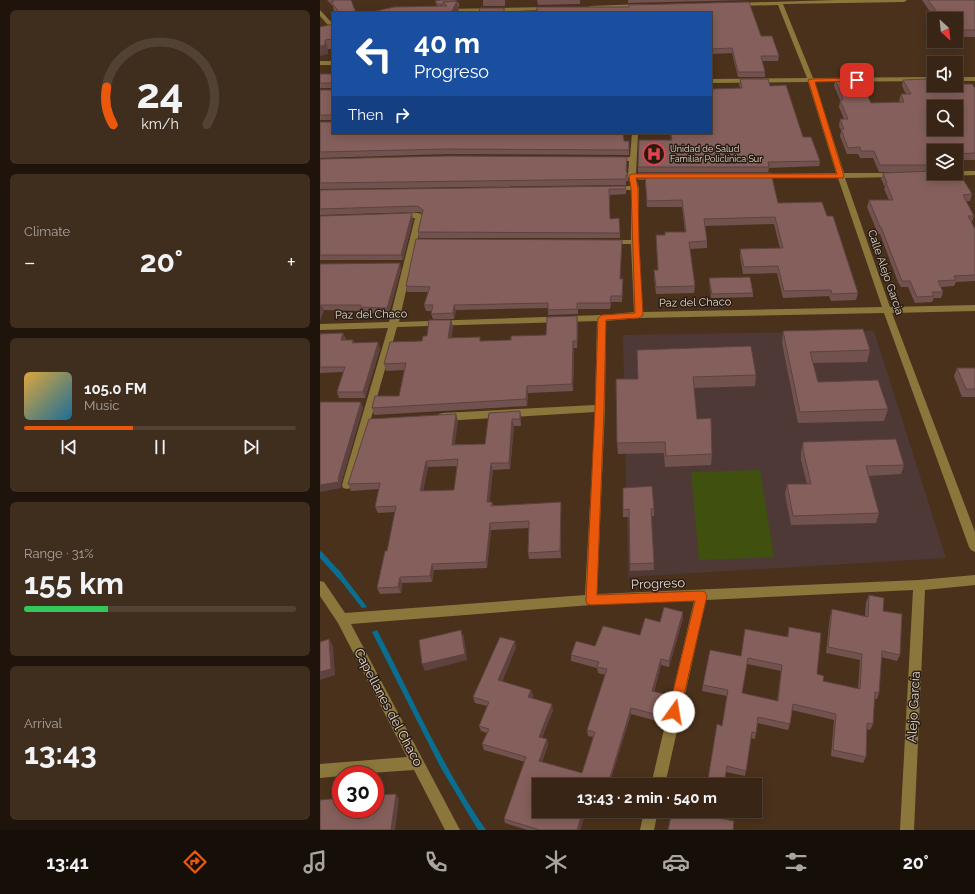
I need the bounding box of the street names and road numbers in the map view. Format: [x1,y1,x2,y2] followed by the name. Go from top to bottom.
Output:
[865,228,906,316] street label: Calle Alejo Garcia
[659,295,732,310] street label: Paz del Chaco
[335,307,408,322] street label: Paz del Chaco
[631,575,686,592] street label: Progreso
[351,646,426,769] street label: Capellanes del Chaco
[904,671,923,743] street label: Alejo García

